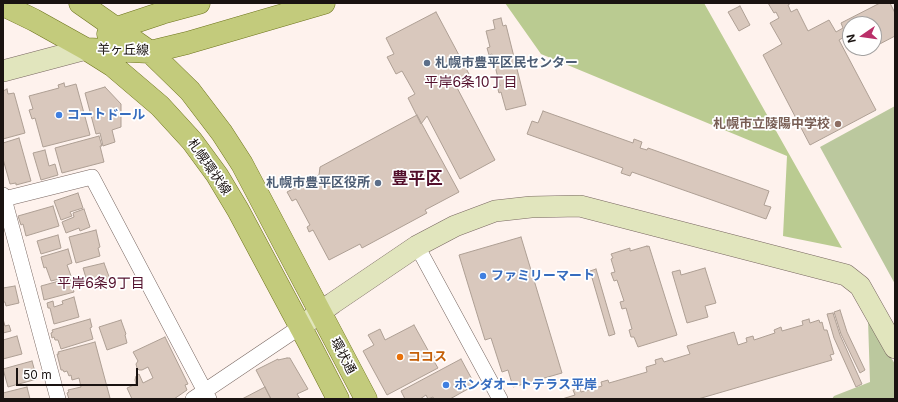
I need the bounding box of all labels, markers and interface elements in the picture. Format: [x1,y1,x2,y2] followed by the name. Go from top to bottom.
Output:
[842,16,882,56] north arrow
[844,33,859,44] text: N
[97,42,149,58] street label: 羊ヶ丘線
[435,55,578,71] place label: 札幌市豊平区民センター
[422,58,432,68] marker: 札幌市豊平区民センター
[424,75,518,91] district label: 平岸6条10丁目
[67,107,145,123] place label: コートドール
[54,110,64,120] marker: コートドール
[713,116,830,132] place label: 札幌市立陵陽中学校
[833,119,843,129] marker: 札幌市立陵陽中学校
[184,136,234,198] street label: 札幌環状線
[392,169,442,189] district label: 豊平区
[266,175,370,191] place label: 札幌市豊平区役所
[373,178,383,188] marker: 札幌市豊平区役所
[491,268,595,284] place label: ファミリーマート
[478,271,488,281] marker: ファミリーマート
[57,276,145,292] district label: 平岸6条9丁目
[327,335,359,377] street label: 環状通
[408,349,447,365] place label: ココス
[395,352,405,362] marker: ココス
[18,360,140,386] scale bar
[23,367,52,382] text: 50 m
[454,377,597,393] place label: ホンダオートテラス平岸
[441,380,451,390] marker: ホンダオートテラス平岸

